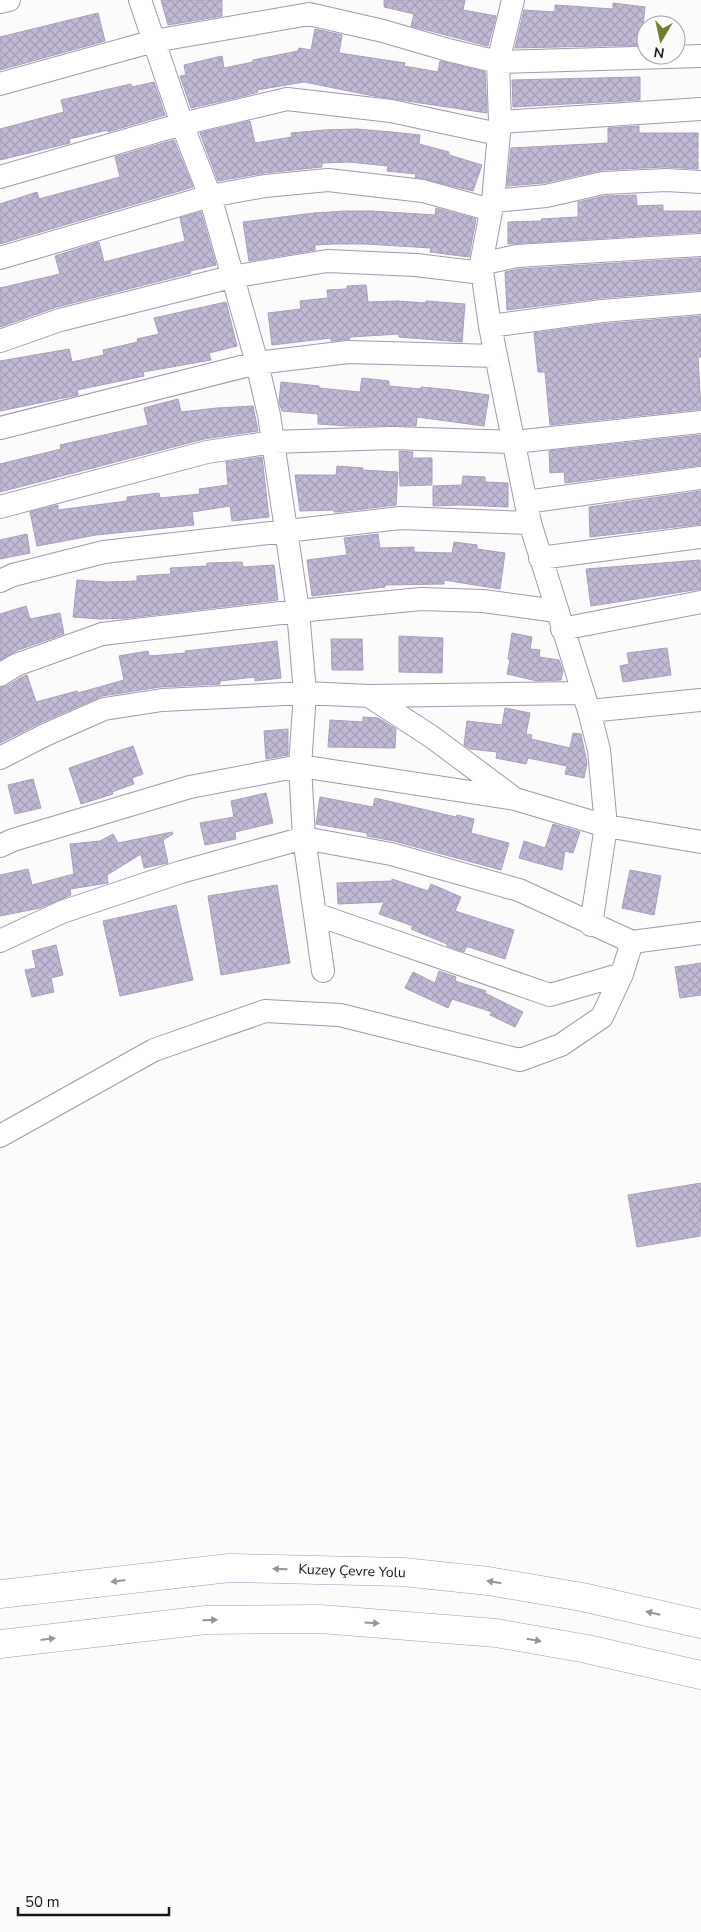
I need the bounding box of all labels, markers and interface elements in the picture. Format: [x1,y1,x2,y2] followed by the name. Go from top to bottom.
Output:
[636,15,686,65] north arrow
[652,42,666,63] text: N
[298,1560,406,1582] street label: Kuzey Çevre Yolu
[271,1565,287,1573] one-way arrow
[110,1577,126,1585] one-way arrow
[486,1577,502,1585] one-way arrow
[646,1609,661,1617] one-way arrow
[202,1616,218,1624] one-way arrow
[364,1619,380,1627] one-way arrow
[41,1635,57,1643] one-way arrow
[526,1636,542,1644] one-way arrow
[18,1884,169,1916] scale bar
[25,1892,60,1912] text: 50 m

